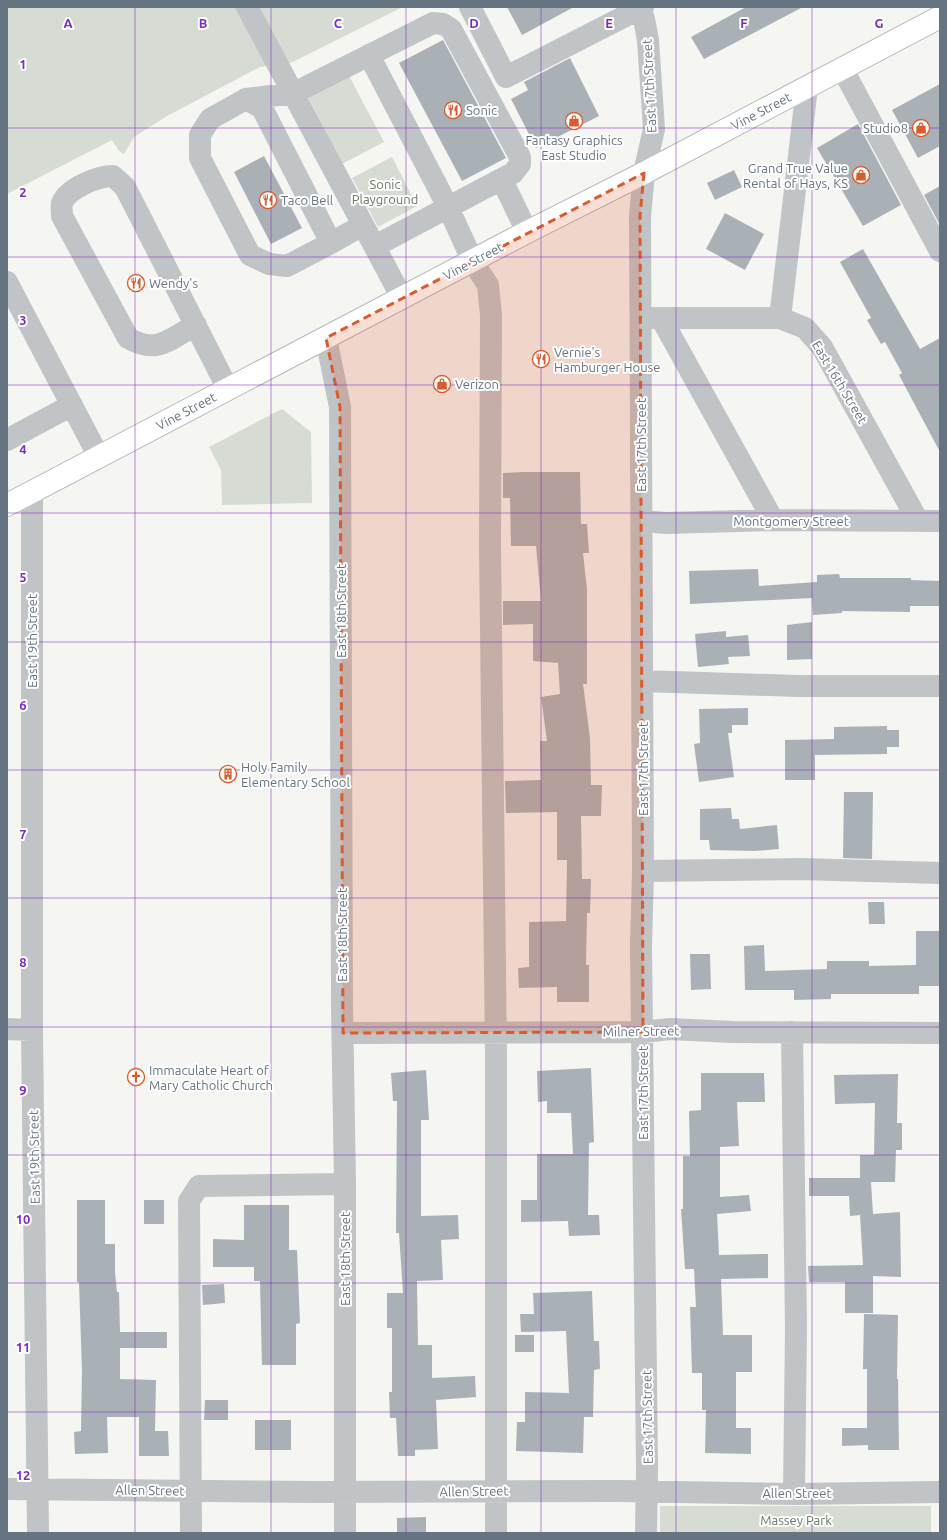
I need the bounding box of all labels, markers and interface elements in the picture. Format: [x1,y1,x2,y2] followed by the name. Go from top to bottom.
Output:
[63,16,73,30] text: A
[199,16,208,30] text: B
[334,16,343,30] text: C
[469,16,479,30] text: D
[605,16,613,30] text: E
[740,16,748,30] text: F
[875,16,884,30] text: G
[640,39,658,133] street label: East 17th Street
[19,57,27,71] text: 1
[729,89,793,133] street label: Vine Street
[443,100,463,120] restaurant icon: Sonic
[466,103,497,117] place label: Sonic
[564,111,584,131] shop icon: Fantasy Graphics East Studio
[911,118,931,138] shop icon: Studio8
[863,121,908,135] place label: Studio8
[525,133,623,162] place label: Fantasy Graphics East Studio
[743,161,848,191] place label: Grand True Value Rental of Hays, KS
[851,165,871,185] shop icon: Grand True Value Rental of Hays, KS
[352,177,418,206] park label: Sonic Playground
[19,185,27,199] text: 2
[258,190,278,210] restaurant icon: Taco Bell
[281,193,334,207] place label: Taco Bell
[441,239,505,283] street label: Vine Street
[126,273,146,293] restaurant icon: Wendy's
[149,276,198,290] place label: Wendy's
[19,313,27,327] text: 3
[810,338,870,426] street label: East 16th Street
[554,345,660,374] place label: Vernie's Hamburger House
[531,349,551,369] restaurant icon: Vernie's Hamburger House
[432,374,452,394] shop icon: Verizon
[455,377,499,391] place label: Verizon
[154,389,218,433] street label: Vine Street
[634,398,648,492] street label: East 17th Street
[19,442,27,456] text: 4
[733,514,849,528] street label: Montgomery Street
[334,564,348,658] street label: East 18th Street
[19,570,27,584] text: 5
[25,594,39,688] street label: East 19th Street
[19,698,27,712] text: 6
[636,722,650,816] street label: East 17th Street
[241,760,350,789] place label: Holy Family Elementary School
[218,764,238,784] building icon: Holy Family Elementary School
[19,827,27,841] text: 7
[335,888,349,982] street label: East 18th Street
[19,955,27,969] text: 8
[603,1023,679,1039] street label: Milner Street
[636,1046,650,1140] street label: East 17th Street
[149,1063,273,1092] place label: Immaculate Heart of Mary Catholic Church
[126,1067,146,1087] church icon: Immaculate Heart of Mary Catholic Church
[19,1083,27,1097] text: 9
[26,1110,42,1204] street label: East 19th Street
[16,1212,30,1226] text: 10
[338,1212,352,1306] street label: East 18th Street
[16,1340,30,1354] text: 11
[639,1370,655,1464] street label: East 17th Street
[16,1468,30,1482] text: 12
[115,1482,185,1498] street label: Allen Street
[439,1483,509,1499] street label: Allen Street
[762,1486,832,1500] street label: Allen Street
[760,1513,832,1527] park label: Massey Park

